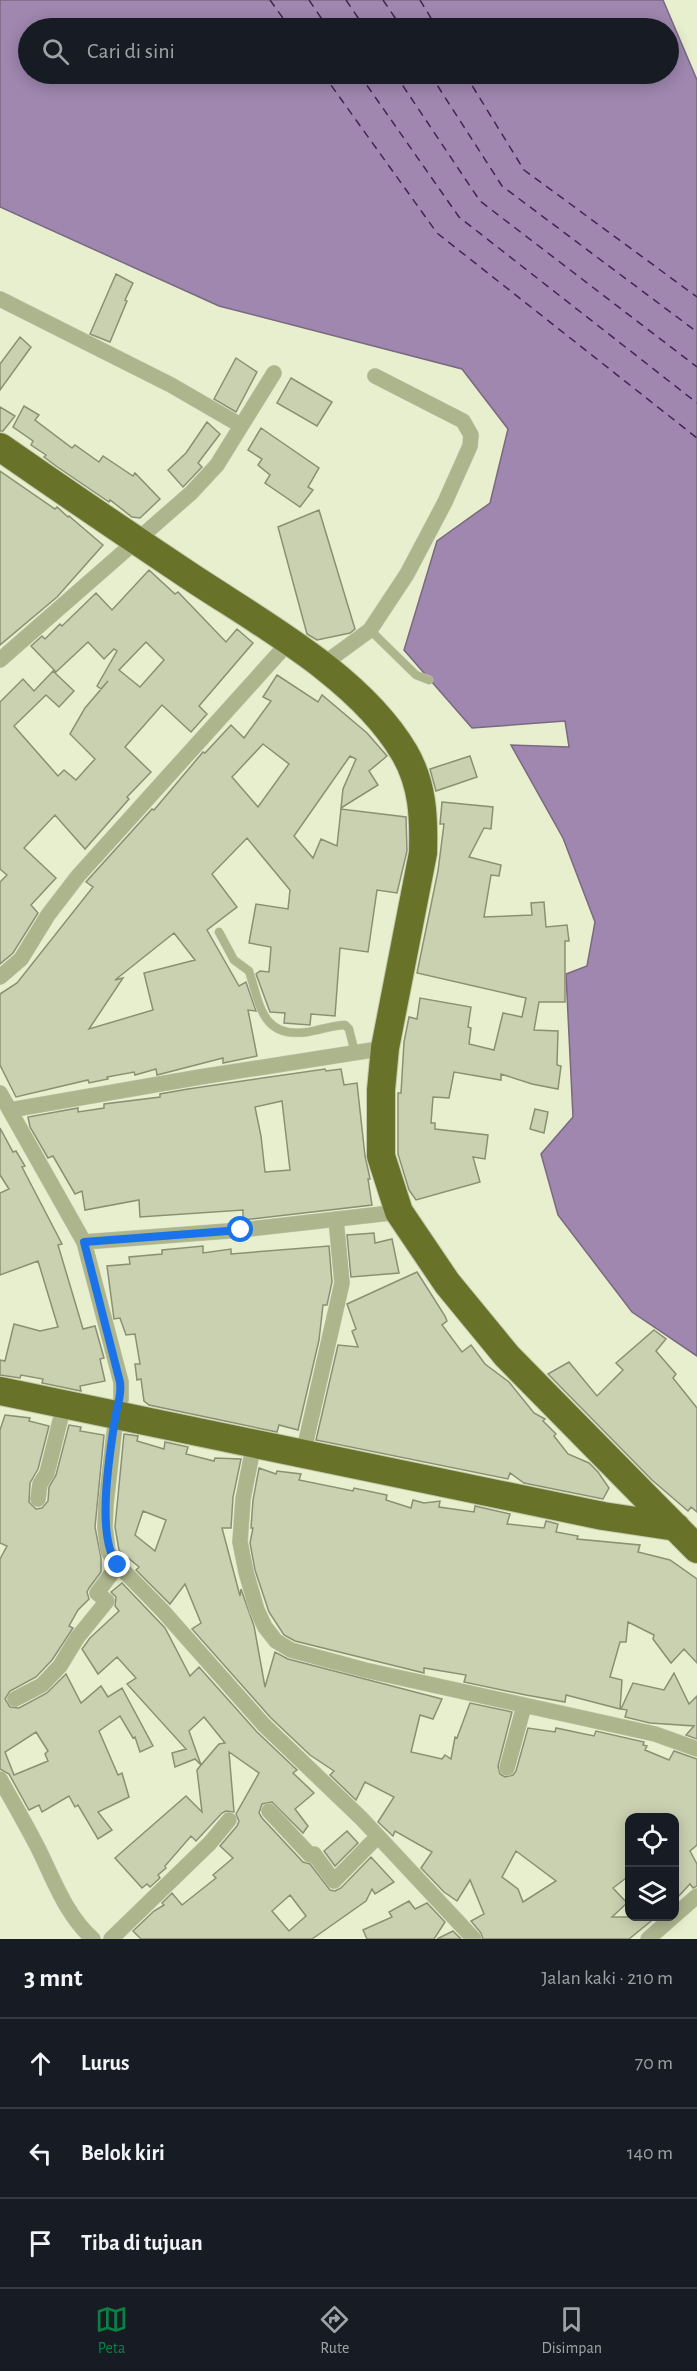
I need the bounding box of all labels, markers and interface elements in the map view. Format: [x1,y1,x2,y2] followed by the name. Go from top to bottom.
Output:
[18,18,679,84] search box
[39,35,72,68] icon: search
[87,40,175,62] text: Cari di sini
[227,1216,253,1242] route start
[104,1551,130,1577] route end
[625,1813,679,1921] map controls
[625,1813,679,1867] button: locate
[625,1867,679,1921] button: layers
[24,1965,83,1991] text: 3 mnt
[541,1968,673,1988] text: Jalan kaki · 210 m
[24,2047,57,2080] icon: ahead
[81,2052,130,2074] text: Lurus
[635,2053,673,2073] text: 70 m
[24,2137,57,2170] icon: left
[81,2142,165,2164] text: Belok kiri
[627,2143,673,2163] text: 140 m
[24,2227,57,2260] icon: arrive
[81,2232,203,2254] text: Tiba di tujuan
[95,2303,128,2358] tab: Peta
[318,2303,351,2358] tab: Rute
[541,2303,602,2358] tab: Disimpan

